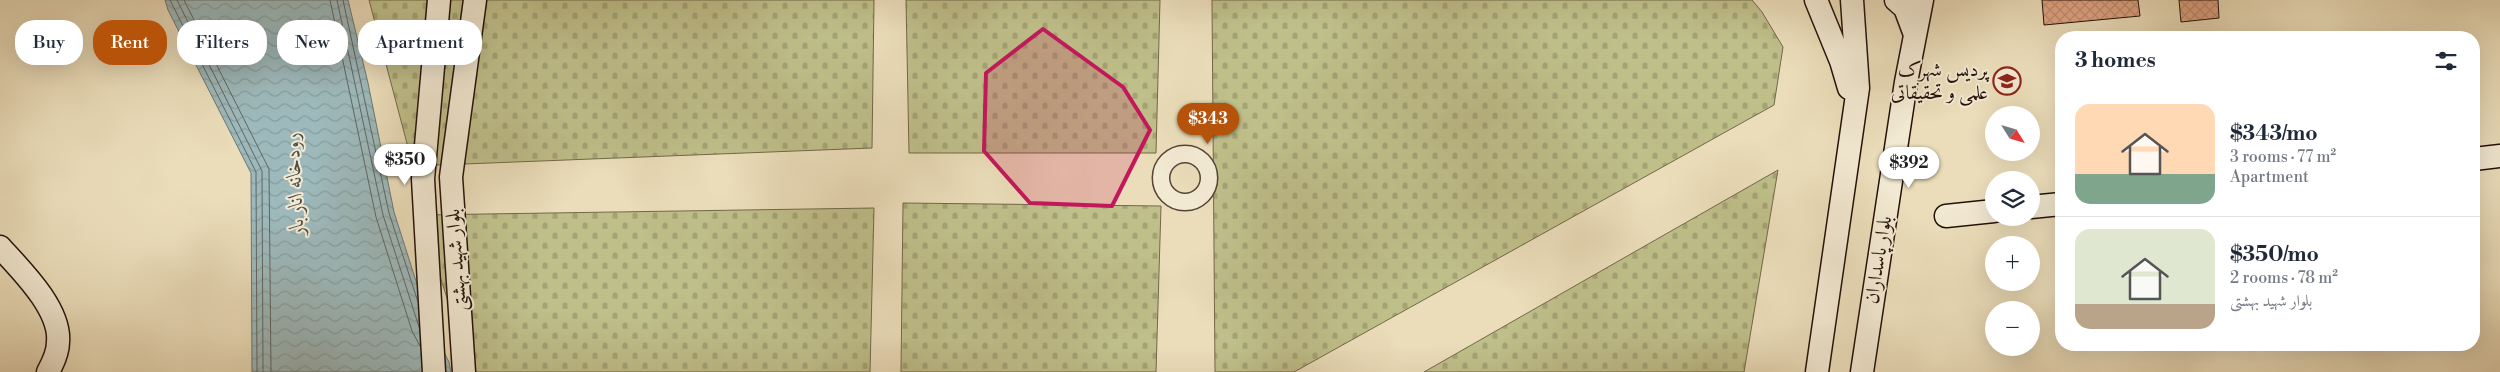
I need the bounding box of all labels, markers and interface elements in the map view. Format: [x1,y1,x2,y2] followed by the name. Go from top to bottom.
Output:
[15,20,83,65] chip: Buy
[93,20,167,65] chip: Rent
[177,20,267,65] chip: Filters
[277,20,348,65] chip: New
[358,20,482,65] chip: Apartment
[2432,47,2460,75] icon: filters
[2075,48,2156,74] text: 3 homes
[1891,58,1990,106] place label: پردیس شهرک علمی و تحقیقاتی
[1992,66,2022,96] school or university icon: پردیس شهرک علمی و تحقیقاتی
[1178,102,1238,145] pin: $343
[1985,106,2040,161] north arrow
[1985,106,2040,356] map controls
[1188,109,1228,129] text: $343
[2230,121,2318,147] text: $343/mo
[2115,124,2175,184] icon: home
[279,132,311,238] water label: رودخانه انار بار
[375,144,435,186] pin: $350
[1879,146,1939,189] pin: $392
[2230,147,2336,167] text: 3 rooms · 77 m²
[385,150,425,170] text: $350
[1889,153,1929,173] text: $392
[2230,167,2309,187] text: Apartment
[1985,171,2040,226] button: layers
[441,208,474,312] street label: بلوار شهید بهشتی
[1860,214,1899,306] street label: بلوار پاسداران
[1985,236,2040,291] button: +
[2230,242,2319,268] text: $350/mo
[2115,249,2175,309] icon: home
[2230,268,2338,288] text: 2 rooms · 78 m²
[2230,291,2312,311] text: بلوار شهید بهشتی
[1985,301,2040,356] button: −

